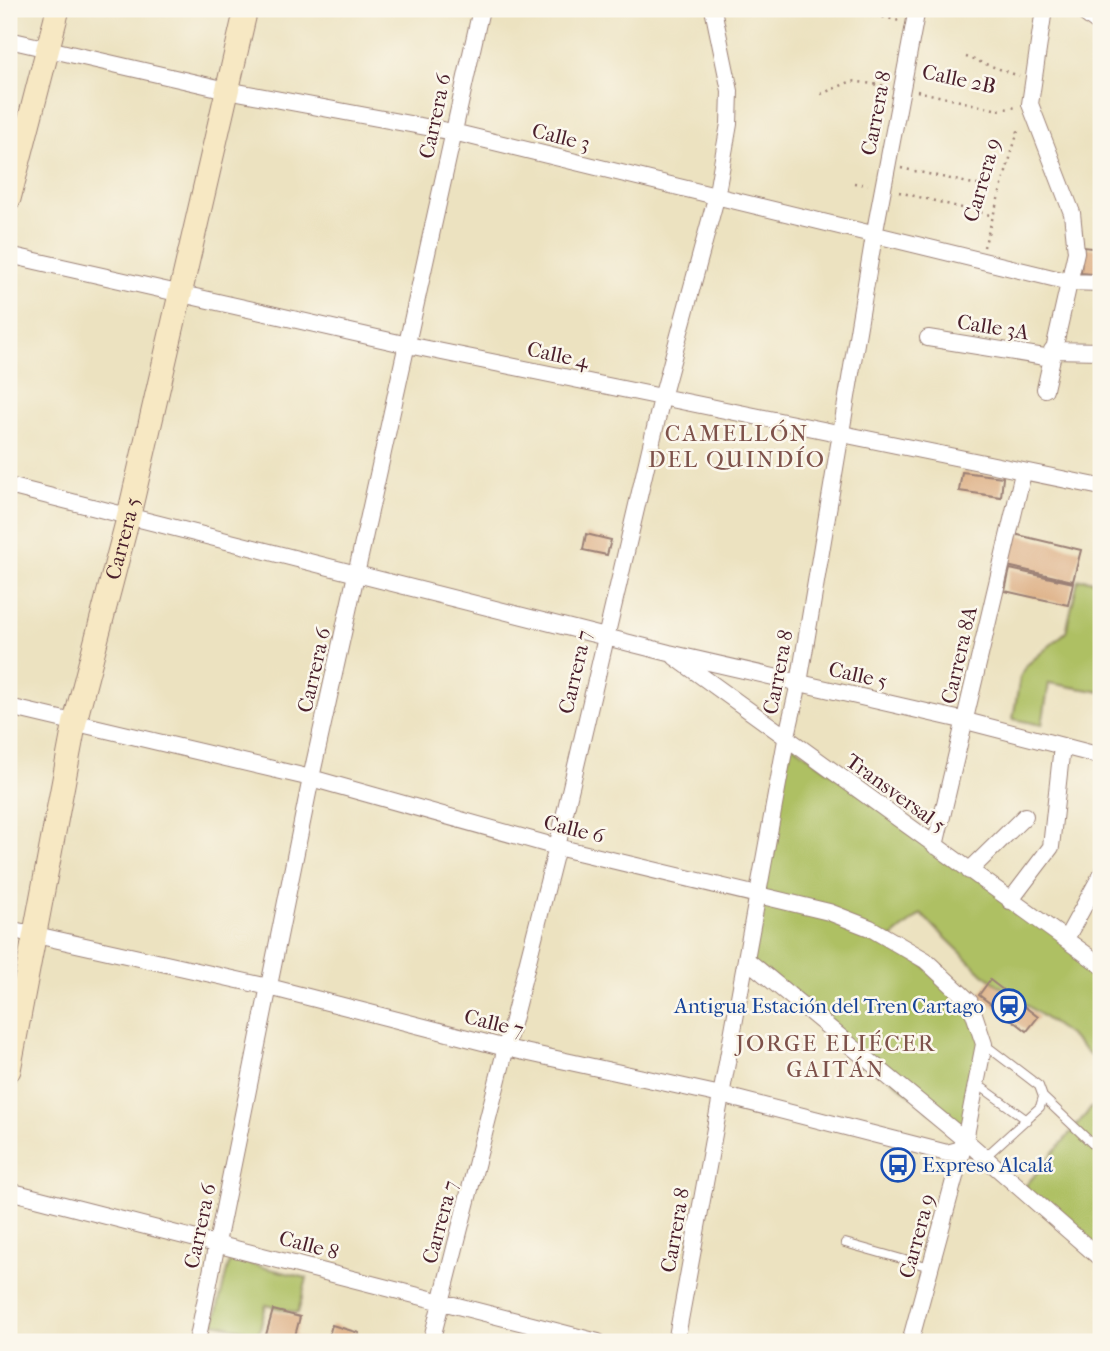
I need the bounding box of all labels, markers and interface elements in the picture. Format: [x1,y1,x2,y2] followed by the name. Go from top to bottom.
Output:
[920,59,998,99] street label: Calle 2B
[856,69,896,157] street label: Carrera 8
[414,71,456,161] street label: Carrera 6
[530,118,592,156] street label: Calle 3
[959,135,1005,225] street label: Carrera 9
[955,309,1031,345] street label: Calle 3A
[525,337,592,373] street label: Calle 4
[648,419,826,473] district label: CAMELLÓN DEL QUINDÍO
[101,495,145,582] street label: Carrera 5
[936,604,982,706] street label: Carrera 8A
[293,625,336,715] street label: Carrera 6
[554,628,596,716] street label: Carrera 7
[758,628,798,716] street label: Carrera 8
[826,657,890,693] street label: Calle 5
[841,749,951,837] street label: Transversal 5
[541,810,607,848] street label: Calle 6
[990,987,1028,1025] station icon: Antigua Estación del Tren Cartago
[673,994,984,1018] place label: Antigua Estación del Tren Cartago
[462,1004,526,1042] street label: Calle 7
[734,1030,936,1083] district label: JORGE ELIÉCER GAITÁN
[879,1146,917,1184] bus stop icon: Expreso Alcalá
[922,1153,1053,1177] place label: Expreso Alcalá
[417,1178,463,1266] street label: Carrera 7
[179,1181,221,1271] street label: Carrera 6
[656,1186,694,1274] street label: Carrera 8
[894,1191,940,1281] street label: Carrera 9
[277,1226,341,1264] street label: Calle 8

